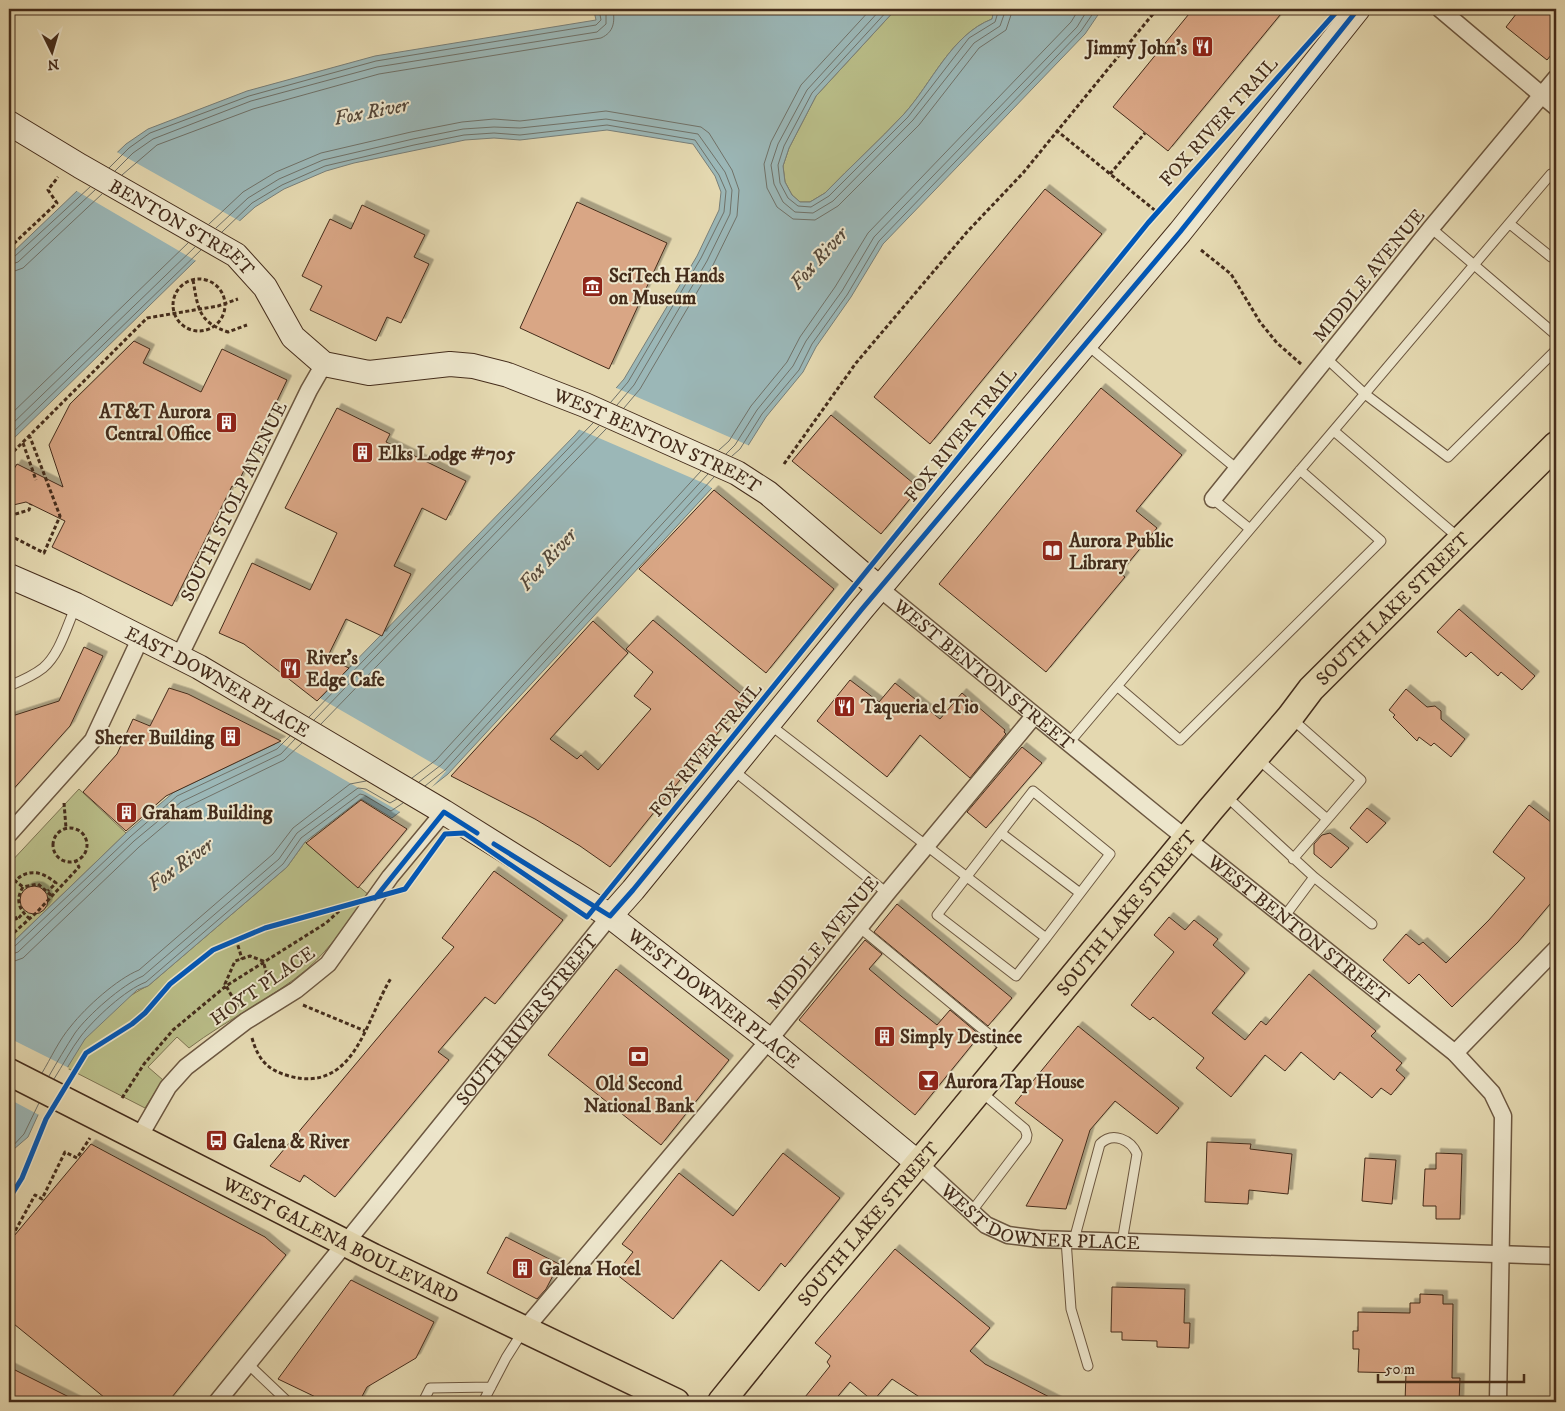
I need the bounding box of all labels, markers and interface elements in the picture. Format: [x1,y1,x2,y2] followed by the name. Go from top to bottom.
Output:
[28,28,78,78] north arrow
[1191,35,1215,59] restaurant icon: Jimmy John's
[1084,37,1188,60] place label: Jimmy John's
[1155,52,1283,191] street label: FOX RIVER TRAIL
[46,54,60,73] text: N
[332,93,413,132] water label: Fox River
[104,175,259,281] street label: BENTON STREET
[1308,205,1430,347] street label: MIDDLE AVENUE
[785,221,855,295] water label: Fox River
[609,265,725,310] place label: SciTech Hands on Museum
[581,274,605,298] museum icon: SciTech Hands on Museum
[900,363,1023,507] street label: FOX RIVER TRAIL
[549,384,766,499] street label: WEST BENTON STREET
[176,398,293,605] street label: SOUTH STOLP AVENUE
[98,401,212,446] place label: AT&T Aurora Central Office
[215,410,239,434] building icon: AT&T Aurora Central Office
[350,441,374,465] building icon: Elks Lodge #705
[378,443,516,466] place label: Elks Lodge #705
[514,522,584,596] water label: Fox River
[1311,527,1475,691] street label: SOUTH LAKE STREET
[1068,530,1174,575] place label: Aurora Public Library
[1041,539,1065,563] library icon: Aurora Public Library
[888,594,1079,756] street label: WEST BENTON STREET
[121,622,313,743] street label: EAST DOWNER PLACE
[306,647,385,692] place label: River's Edge Cafe
[278,656,302,680] restaurant icon: River's Edge Cafe
[645,678,768,822] street label: FOX RIVER TRAIL
[833,694,857,718] restaurant icon: Taqueria el Tio
[860,696,978,720] place label: Taqueria el Tio
[218,725,242,749] building icon: Sherer Building
[95,727,215,750] place label: Sherer Building
[114,800,138,824] building icon: Graham Building
[142,802,273,825] place label: Graham Building
[1052,826,1202,1001] street label: SOUTH LAKE STREET
[143,832,220,897] water label: Fox River
[1202,850,1394,1010] street label: WEST BENTON STREET
[762,872,884,1014] street label: MIDDLE AVENUE
[622,924,804,1074] street label: WEST DOWNER PLACE
[451,930,604,1111] street label: SOUTH RIVER STREET
[206,942,320,1031] street label: HOYT PLACE
[872,1024,896,1048] building icon: Simply Destinee
[900,1026,1022,1049] place label: Simply Destinee
[627,1045,651,1069] bank icon: Old Second National Bank
[917,1069,941,1093] bar icon: Aurora Tap House
[944,1071,1085,1094] place label: Aurora Tap House
[584,1073,695,1118] place label: Old Second National Bank
[205,1129,229,1153] bus stop icon: Galena & River
[233,1131,350,1154] place label: Galena & River
[793,1137,945,1311] street label: SOUTH LAKE STREET
[218,1172,462,1309] street label: WEST GALENA BOULEVARD
[935,1179,1140,1255] street label: WEST DOWNER PLACE
[511,1256,535,1280] building icon: Galena Hotel
[539,1258,641,1281] place label: Galena Hotel
[1378,1351,1524,1383] scale bar
[1385,1360,1415,1379] text: 50 m

